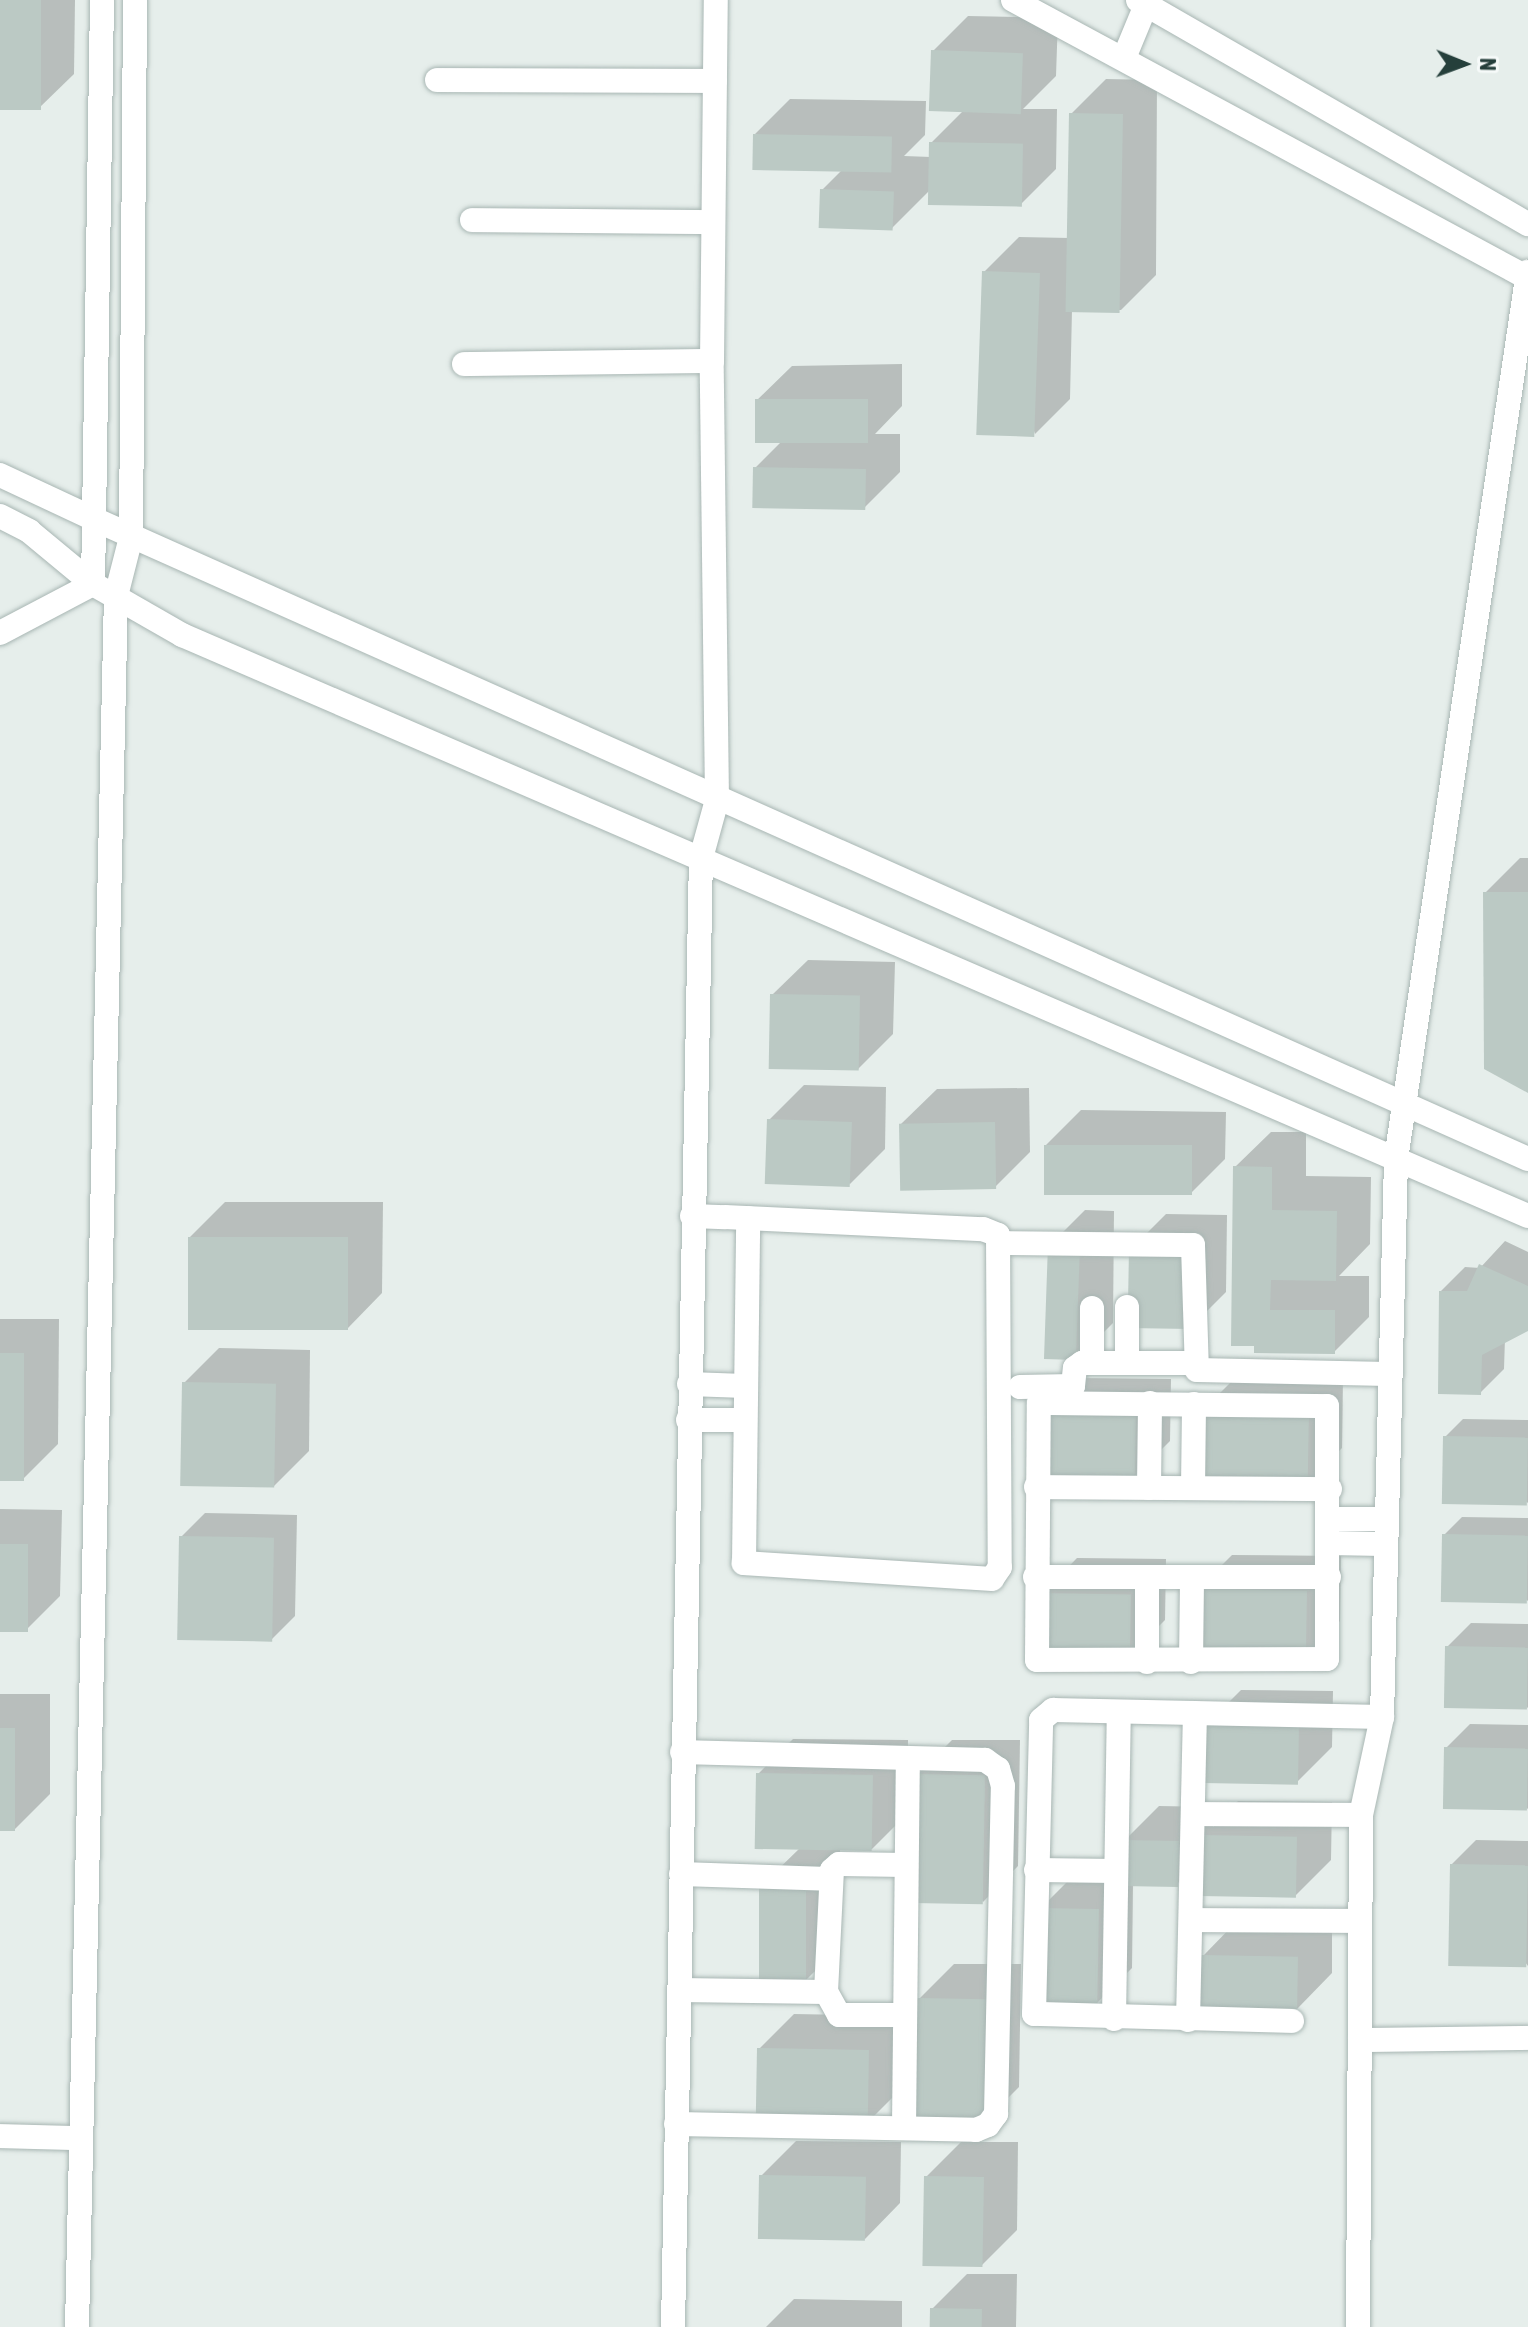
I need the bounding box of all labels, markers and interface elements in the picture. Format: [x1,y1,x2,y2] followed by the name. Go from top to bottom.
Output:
[1424,24,1504,104] north arrow
[1475,58,1501,71] text: N

